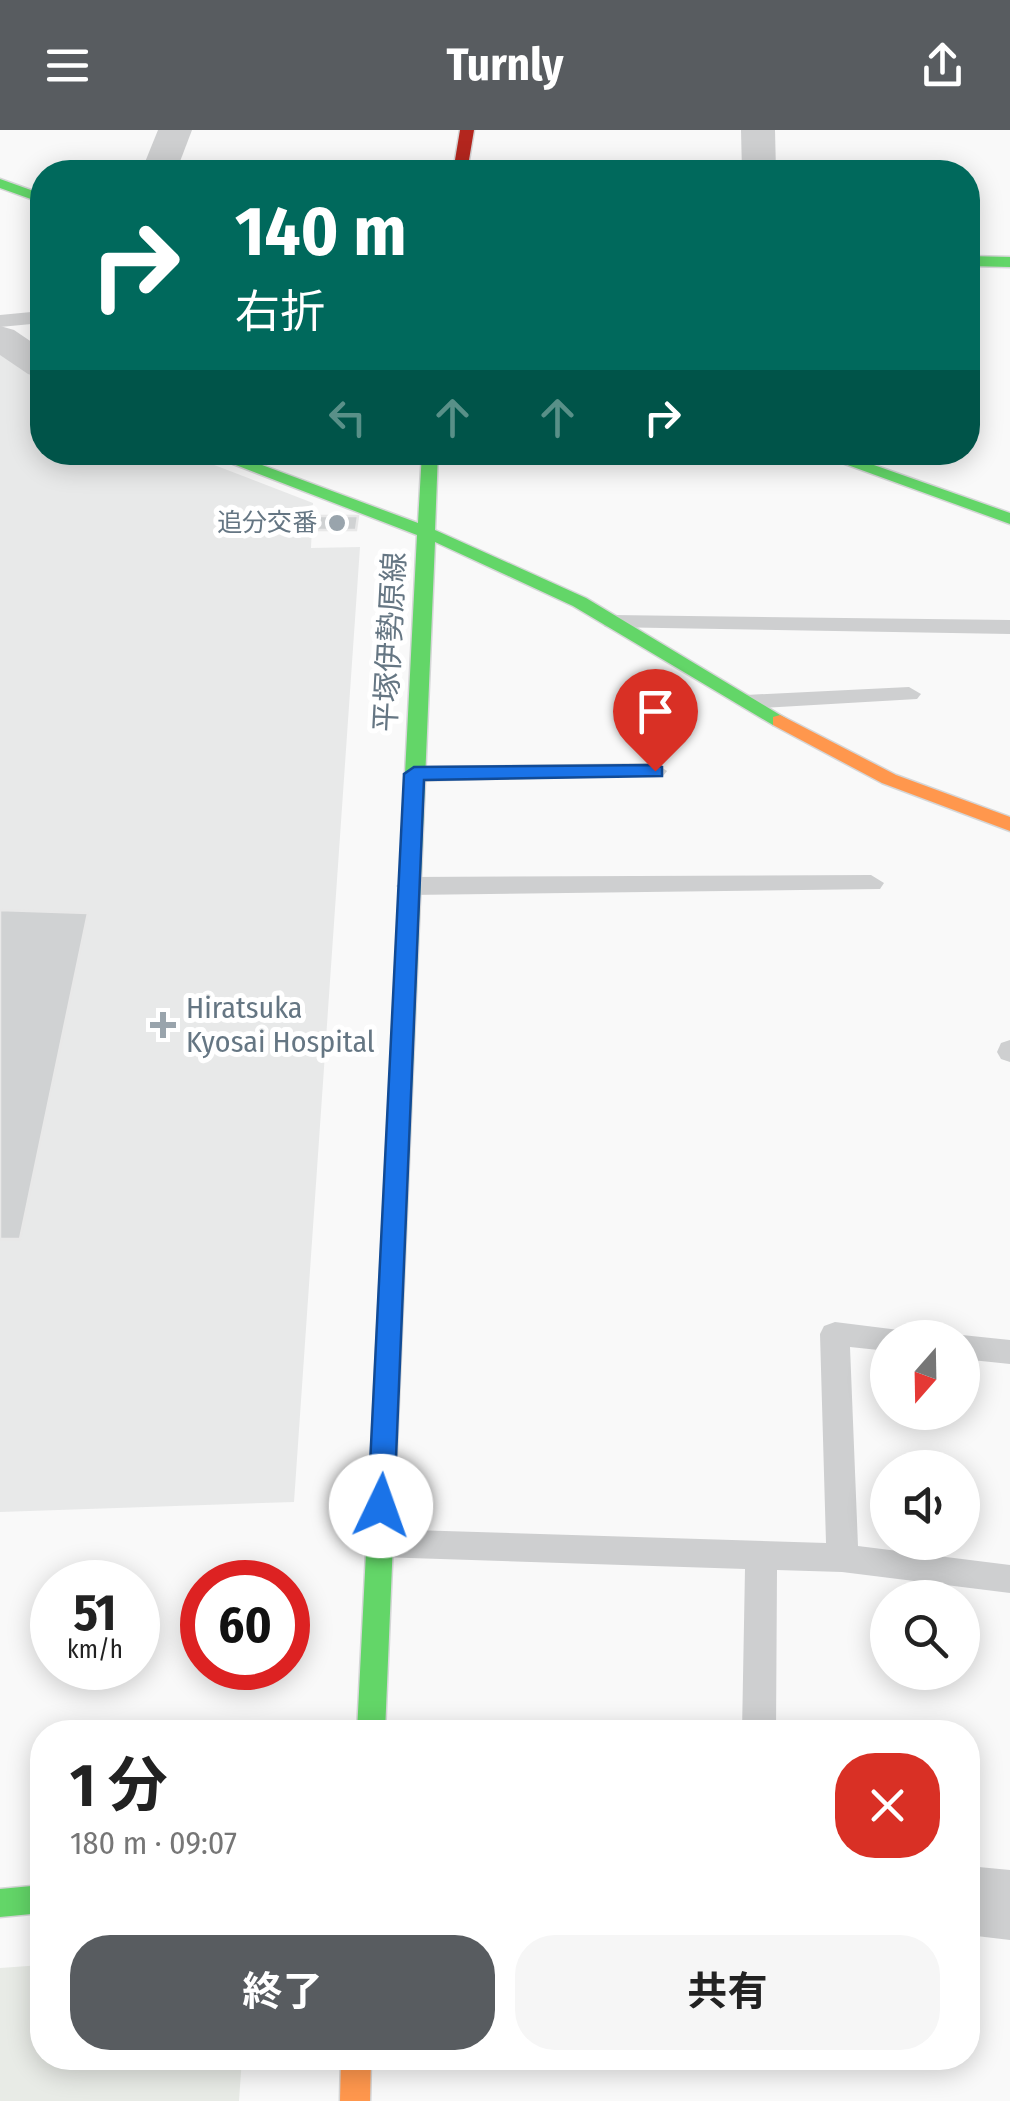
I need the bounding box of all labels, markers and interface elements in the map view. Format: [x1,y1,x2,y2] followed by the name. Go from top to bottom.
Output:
[40,38,95,93] icon: menu
[447,38,563,92] text: Turnly
[915,38,970,93] icon: share
[235,190,407,274] text: 140 m
[70,200,200,330] icon: right
[235,285,325,339] text: 右折
[320,390,375,445] icon: left
[425,390,480,445] icon: ahead
[530,390,585,445] icon: ahead
[635,390,690,445] icon: right
[217,508,317,538] place label: 追分交番
[326,512,348,534] marker: 追分交番
[367,551,413,733] street label: 平塚伊勢原線
[613,669,698,772] pin
[628,684,683,739] icon: arrive
[186,990,375,1060] place label: Hiratsuka Kyosai Hospital
[150,1012,176,1038] marker: Hiratsuka Kyosai Hospital
[870,1320,980,1430] north arrow
[870,1320,980,1690] map controls
[870,1450,980,1560] button: sound
[329,1454,433,1558] position arrow
[180,1560,310,1690] speed limit sign: 60
[870,1580,980,1690] button: search
[73,1583,116,1643] text: 51
[67,1635,123,1665] text: km/h
[70,1750,168,1822] text: 1 分
[835,1753,940,1858] button: close
[70,1824,237,1862] text: 180 m · 09:07
[70,1935,495,2050] button: 終了
[515,1935,940,2050] button: 共有

